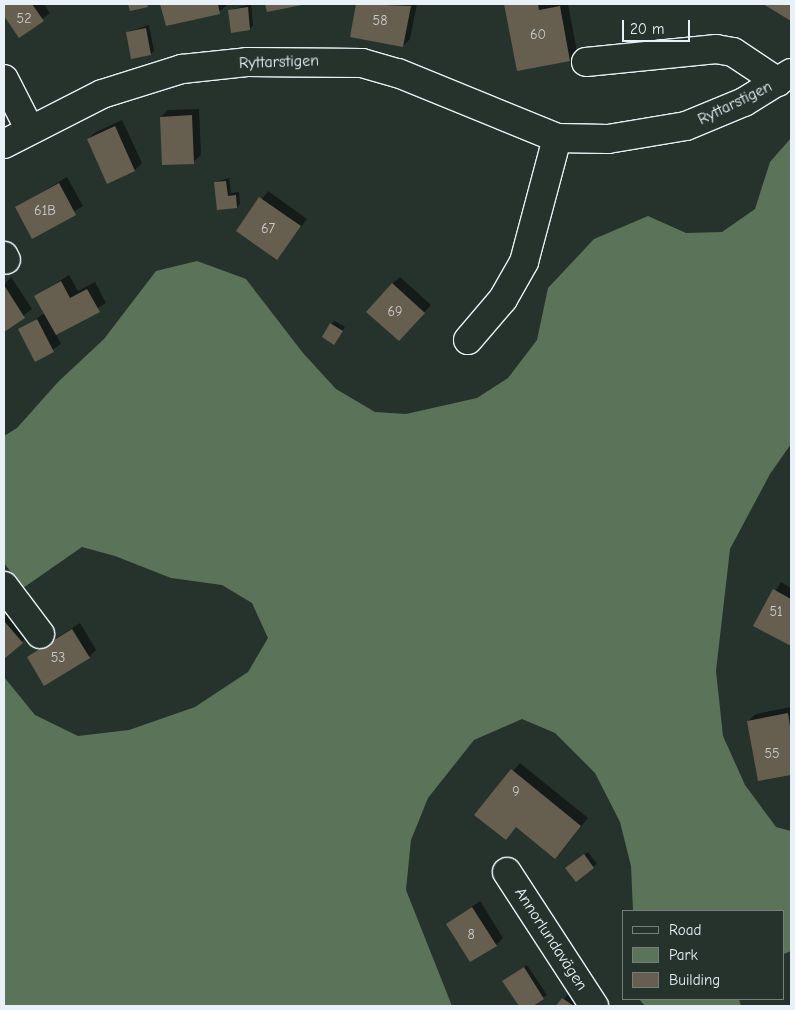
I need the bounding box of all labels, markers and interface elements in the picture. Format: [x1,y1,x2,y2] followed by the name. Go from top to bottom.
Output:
[625,10,692,42] scale bar
[17,11,31,27] house number: 52
[373,13,387,29] house number: 58
[630,20,664,38] text: 20 m
[530,27,546,43] house number: 60
[239,51,319,73] street label: Ryttarstigen
[695,77,775,129] street label: Ryttarstigen
[34,203,56,219] house number: 61B
[261,221,275,237] house number: 67
[387,304,403,320] house number: 69
[769,604,783,620] house number: 51
[51,650,65,666] house number: 53
[764,746,780,762] house number: 55
[512,784,520,800] house number: 9
[511,884,591,994] street label: Annorlundavägen
[622,910,785,1000] legend
[669,921,701,939] text: Road
[467,927,475,943] house number: 8
[669,946,698,964] text: Park
[669,971,720,989] text: Building

